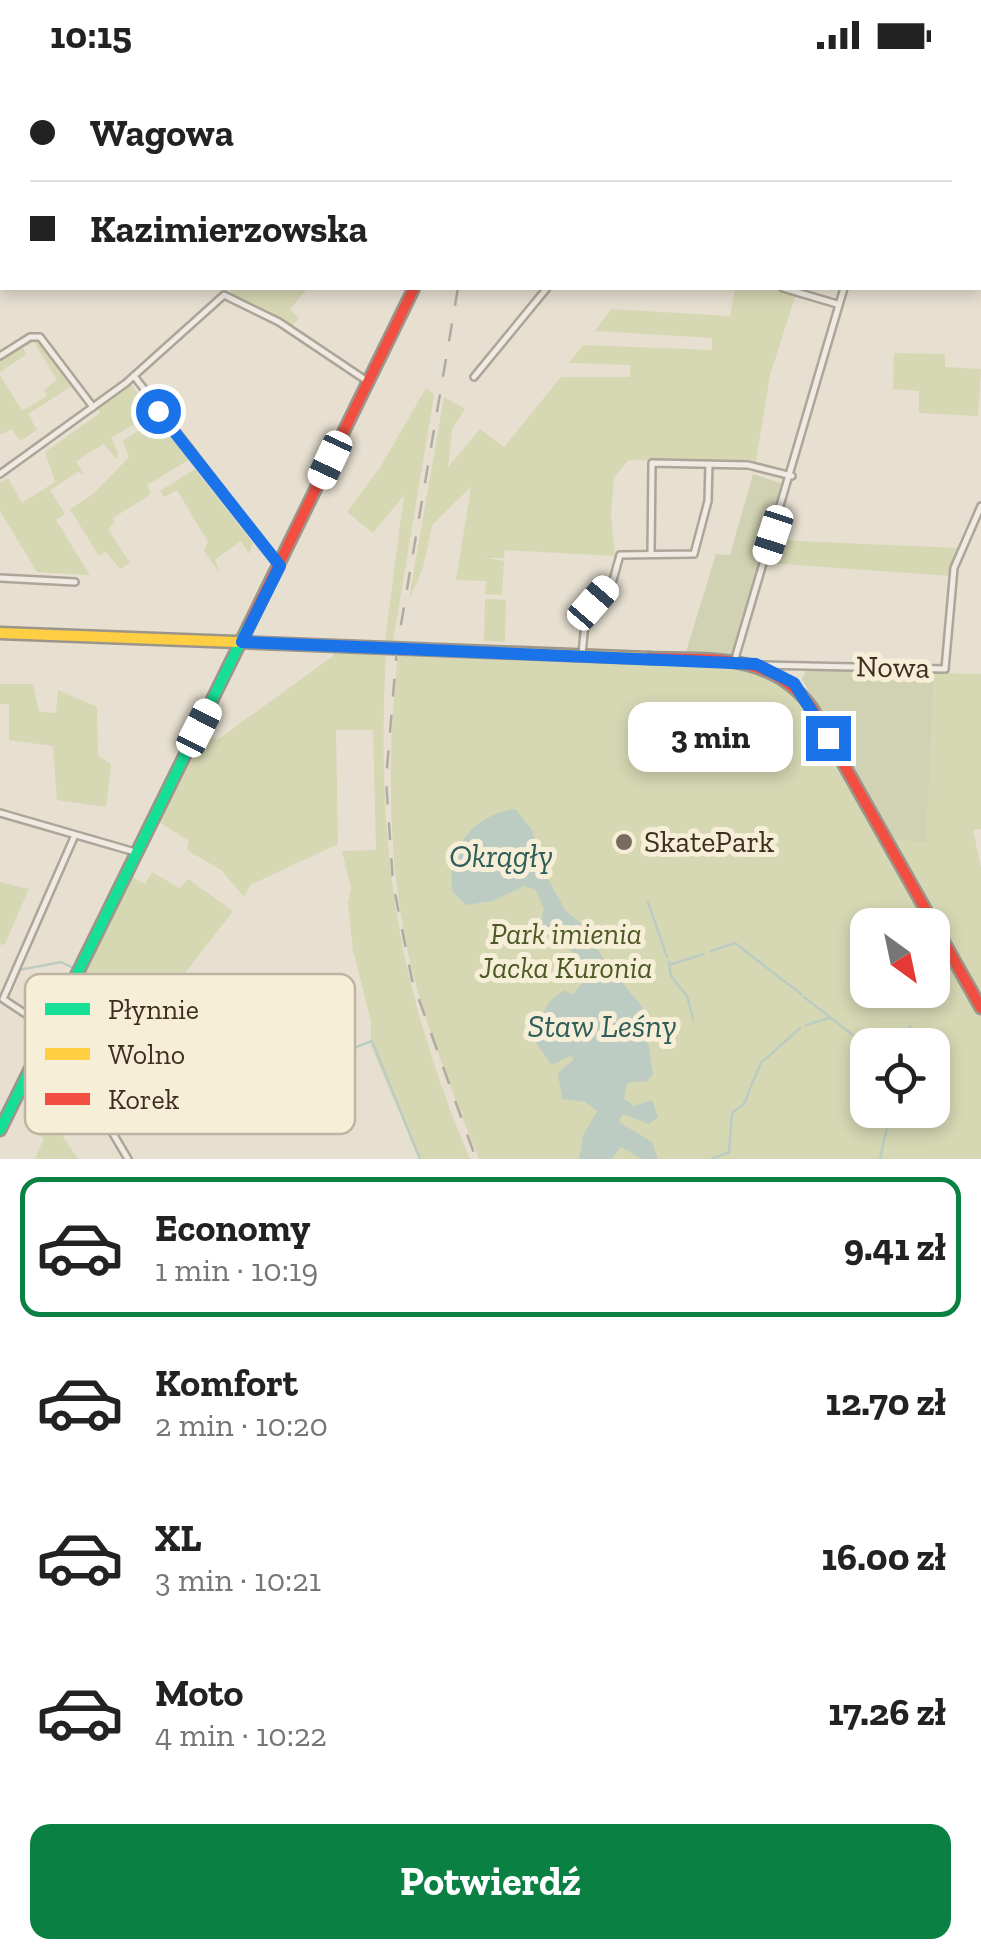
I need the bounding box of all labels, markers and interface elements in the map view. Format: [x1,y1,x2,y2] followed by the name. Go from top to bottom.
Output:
[50,12,132,58] text: 10:15
[90,110,234,156] text: Wagowa
[90,206,368,252] text: Kazimierzowska
[136,389,181,434] route start
[304,426,356,494] car
[749,502,797,568] car
[562,571,624,635] car
[856,648,930,686] street label: Nowa
[172,694,226,762] car
[628,703,793,773] callout: 3 min
[806,716,851,761] route end
[671,718,750,756] text: 3 min
[644,824,775,860] place label: SkatePark
[613,831,635,853] marker: SkatePark
[449,837,553,875] water label: Okrągły
[850,908,950,1008] north arrow
[850,908,950,1128] map controls
[479,916,652,986] park label: Park imienia Jacka Kuronia
[25,974,355,1134] legend
[108,993,199,1026] text: Płynnie
[527,1007,677,1045] water label: Staw Leśny
[850,1028,950,1128] button: locate
[108,1038,185,1071] text: Wolno
[108,1083,180,1116] text: Korek
[35,1202,125,1292] icon: car
[155,1205,310,1251] text: Economy
[844,1224,946,1270] text: 9.41 zł
[155,1251,318,1289] text: 1 min · 10:19
[35,1357,125,1447] icon: car
[155,1360,298,1406] text: Komfort
[826,1379,946,1425] text: 12.70 zł
[155,1406,328,1444] text: 2 min · 10:20
[35,1512,125,1602] icon: car
[155,1515,202,1561] text: XL
[821,1534,946,1580] text: 16.00 zł
[155,1561,321,1599] text: 3 min · 10:21
[35,1667,125,1757] icon: car
[155,1670,243,1716] text: Moto
[828,1689,946,1735] text: 17.26 zł
[155,1716,327,1754] text: 4 min · 10:22
[30,1824,951,1939] button: Potwierdź

